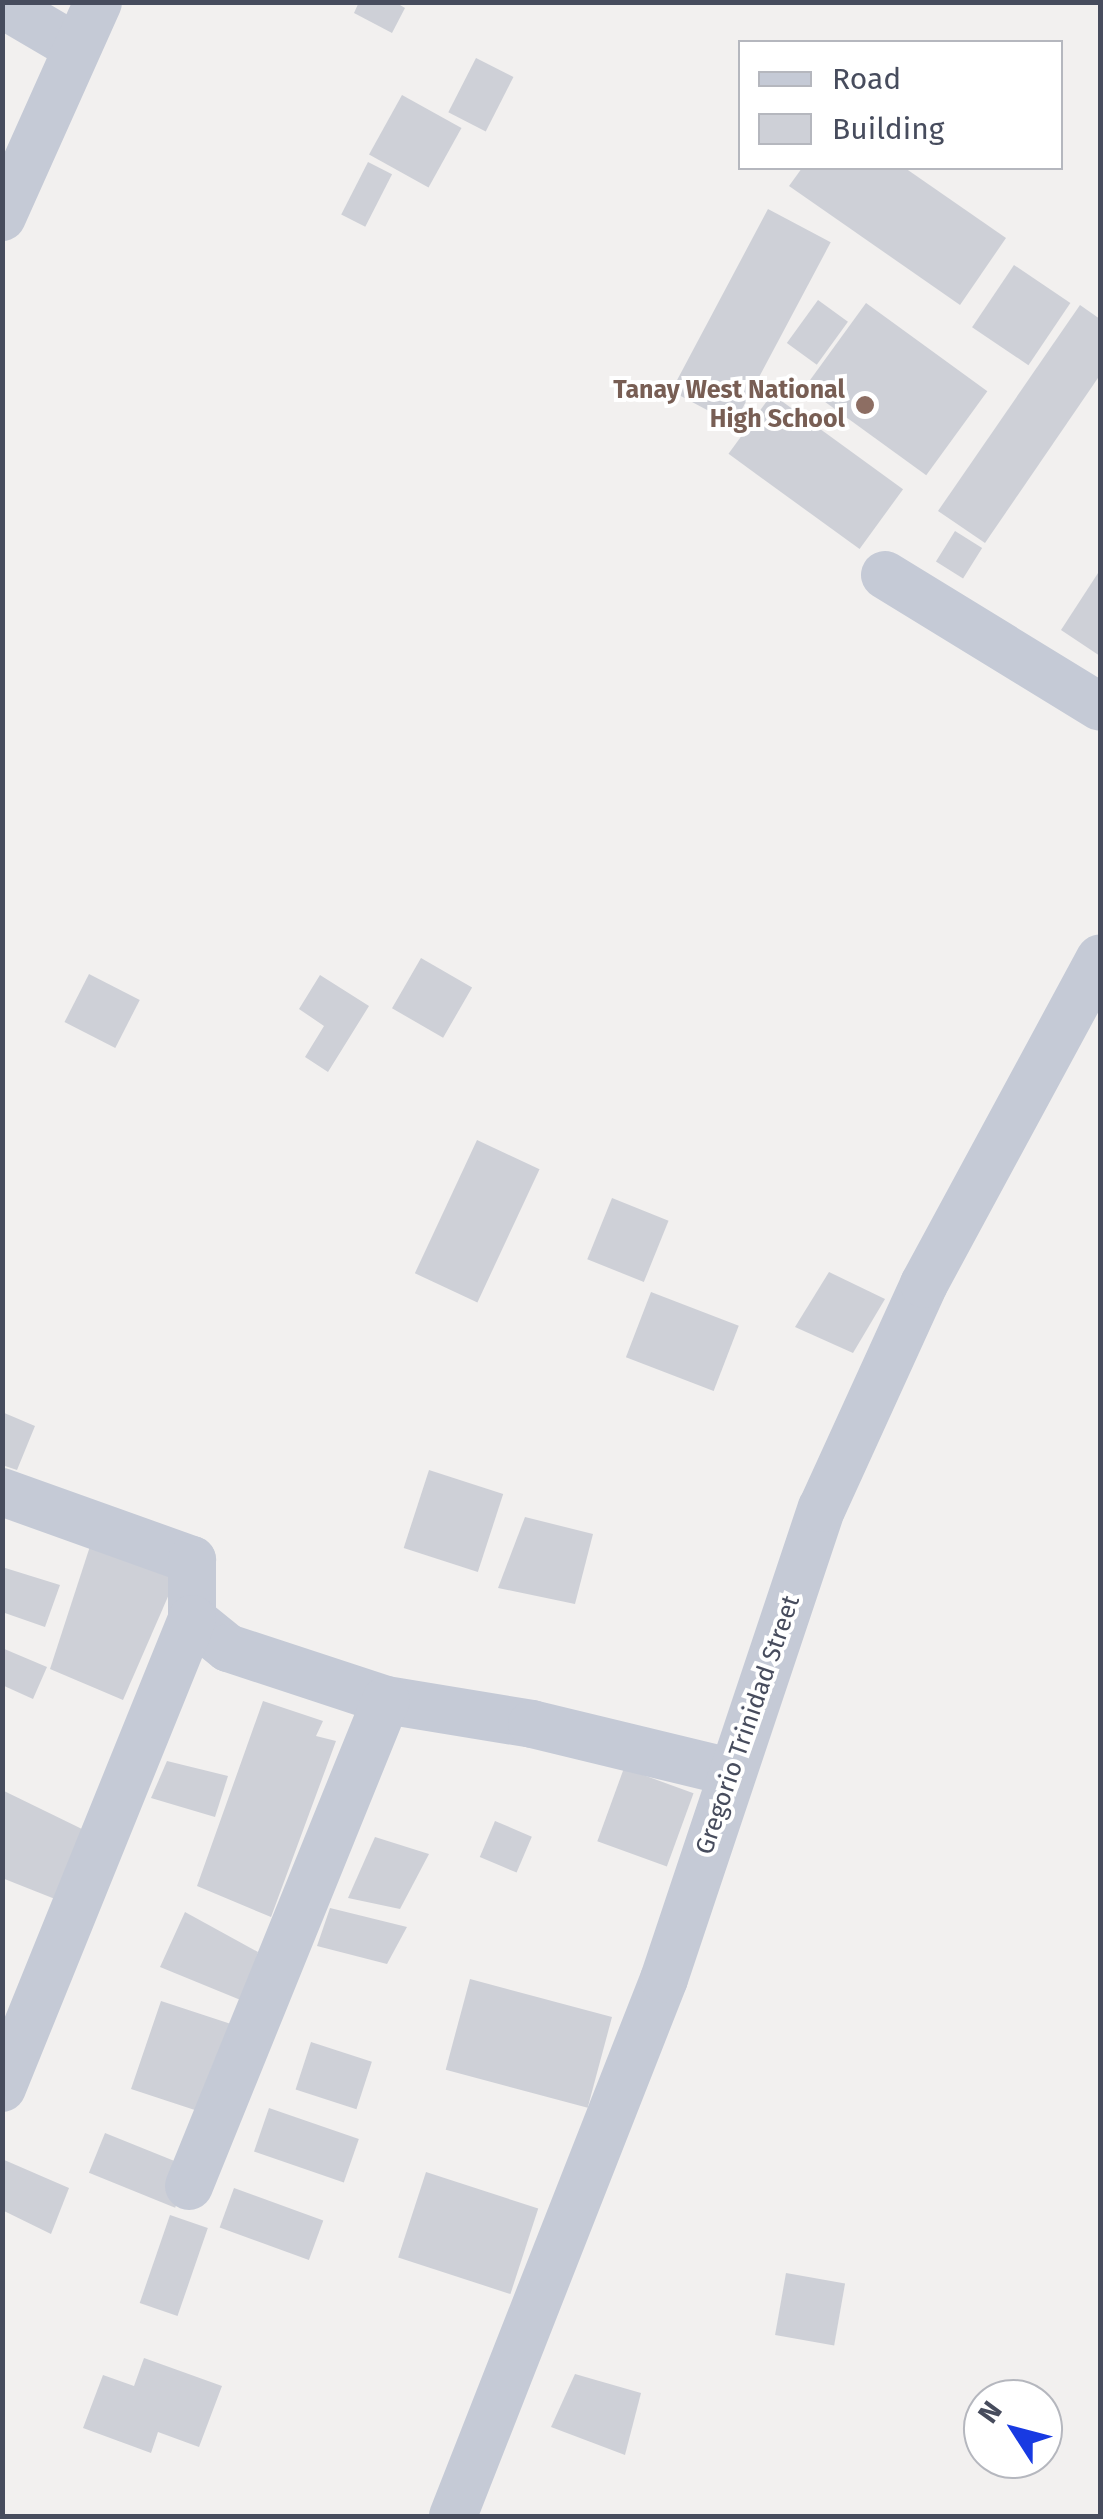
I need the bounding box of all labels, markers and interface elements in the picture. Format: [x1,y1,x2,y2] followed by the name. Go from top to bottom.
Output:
[738,40,1063,170] legend
[832,61,901,97] text: Road
[832,111,944,147] text: Building
[613,376,845,435] place label: Tanay West National High School
[854,394,876,416] marker: Tanay West National High School
[690,1592,806,1858] street label: Gregorio Trinidad Street
[963,2379,1063,2479] north arrow
[971,2395,1009,2429] text: N

